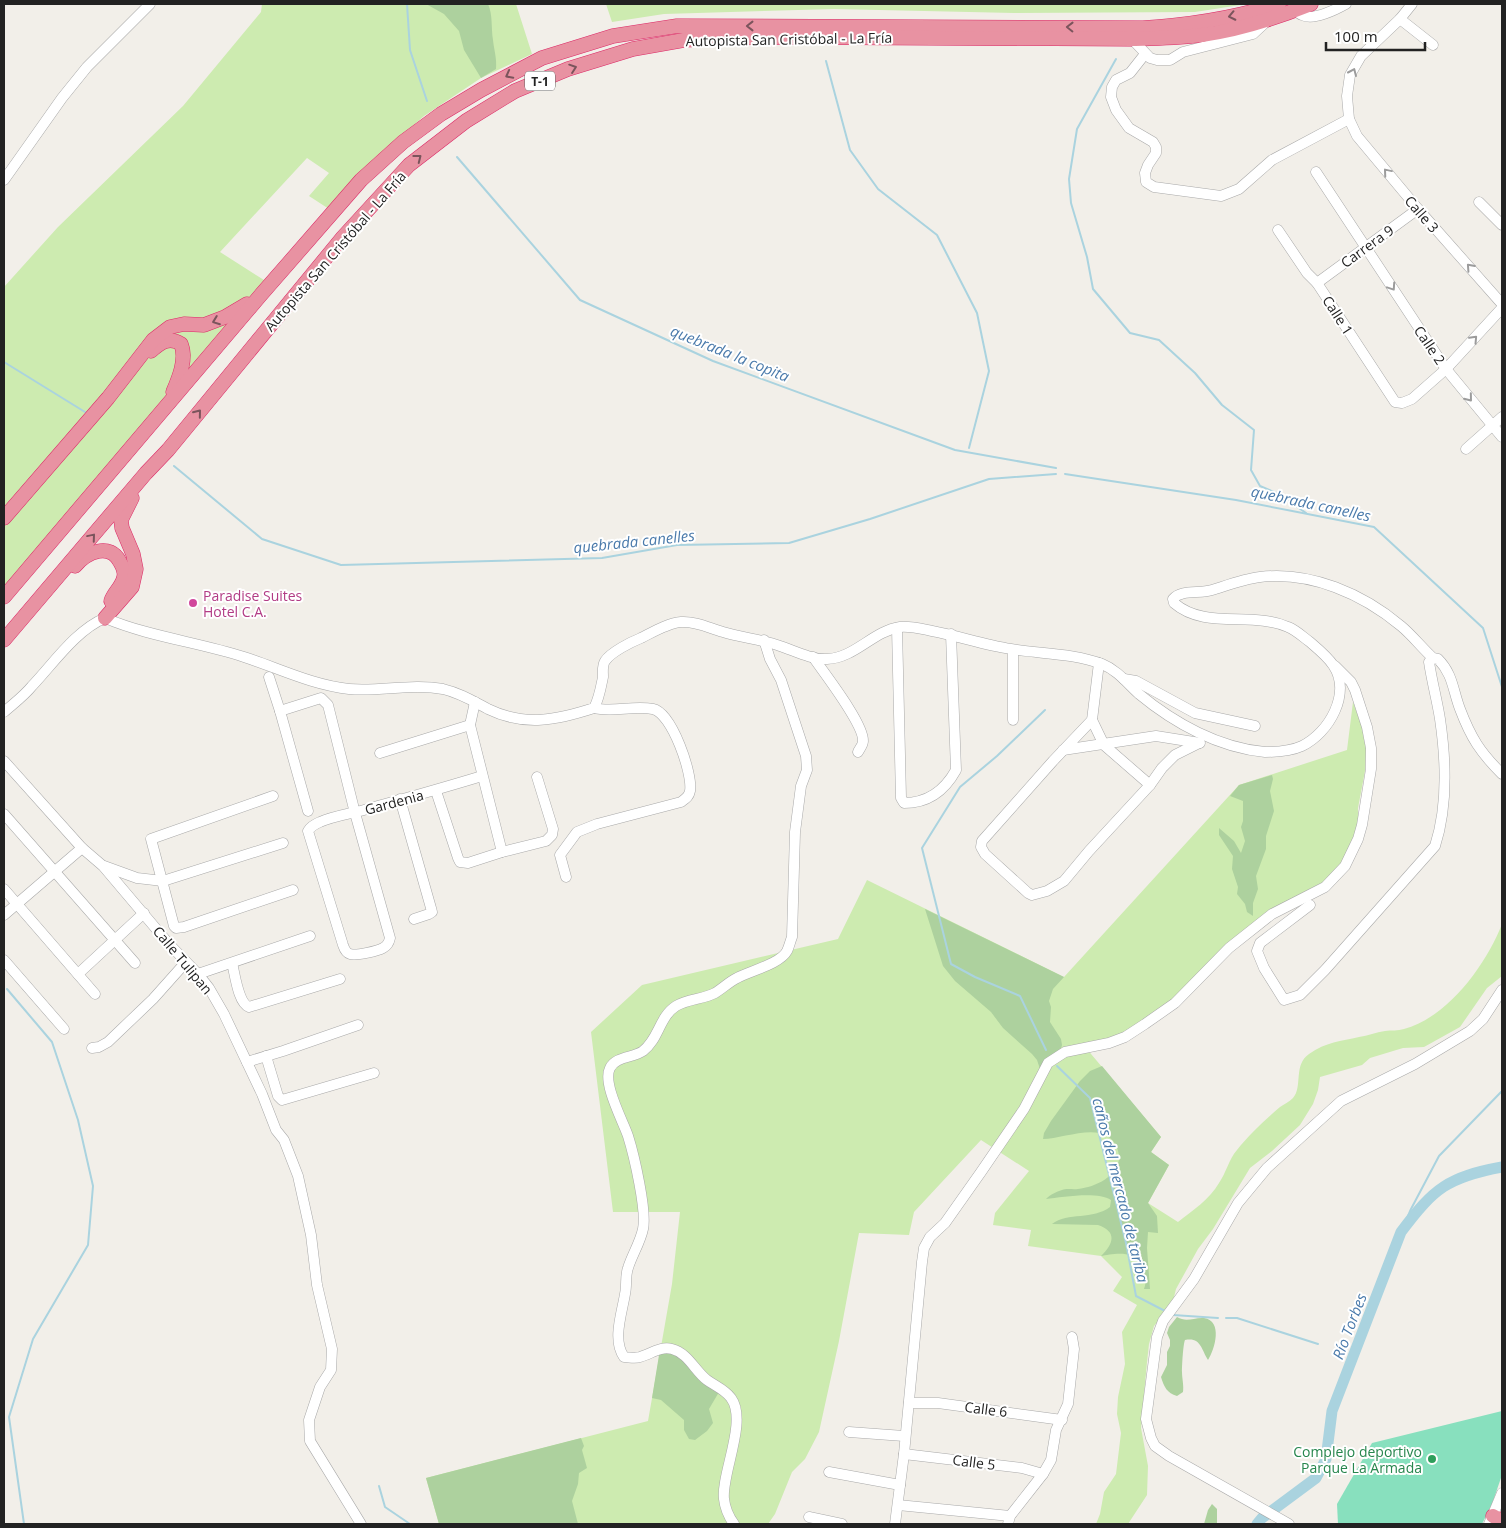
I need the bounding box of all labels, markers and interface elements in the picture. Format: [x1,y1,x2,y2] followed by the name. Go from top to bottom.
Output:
[1228,10,1237,21] one-way arrow
[1326,20,1425,52] scale bar
[746,21,754,31] one-way arrow
[1066,22,1074,32] one-way arrow
[1334,26,1378,46] text: 100 m
[686,28,892,50] street label: Autopista San Cristóbal - La Fría
[568,64,576,74] one-way arrow
[1347,68,1358,77] one-way arrow
[505,69,514,79] one-way arrow
[525,72,555,90] road number: T-1
[412,156,421,164] one-way arrow
[260,167,410,335] street label: Autopista San Cristóbal - La Fría
[1384,169,1392,178] one-way arrow
[1401,191,1443,237] street label: Calle 3
[1337,220,1397,272] street label: Carrera 9
[1467,264,1476,273] one-way arrow
[1385,282,1395,291] one-way arrow
[1318,292,1358,338] street label: Calle 1
[212,315,221,325] one-way arrow
[668,320,793,386] water label: quebrada la copita
[1410,322,1450,368] street label: Calle 2
[1468,335,1477,344] one-way arrow
[1464,392,1473,401] one-way arrow
[192,410,201,419] one-way arrow
[1249,481,1373,526] water label: quebrada canelles
[572,525,696,557] water label: quebrada canelles
[86,533,95,542] one-way arrow
[203,586,303,621] place label: Paradise Suites Hotel C.A.
[187,597,199,609] marker: Paradise Suites Hotel C.A.
[363,785,425,819] street label: Gardenia
[149,922,217,998] street label: Calle Tulipan
[1088,1096,1154,1285] water label: caños del mercado de tariba
[1327,1290,1371,1362] water label: Río Torbes
[963,1397,1009,1421] street label: Calle 6
[1293,1442,1422,1477] place label: Complejo deportivo Parque La Armada
[951,1450,997,1474] street label: Calle 5
[1426,1453,1438,1465] marker: Complejo deportivo Parque La Armada

